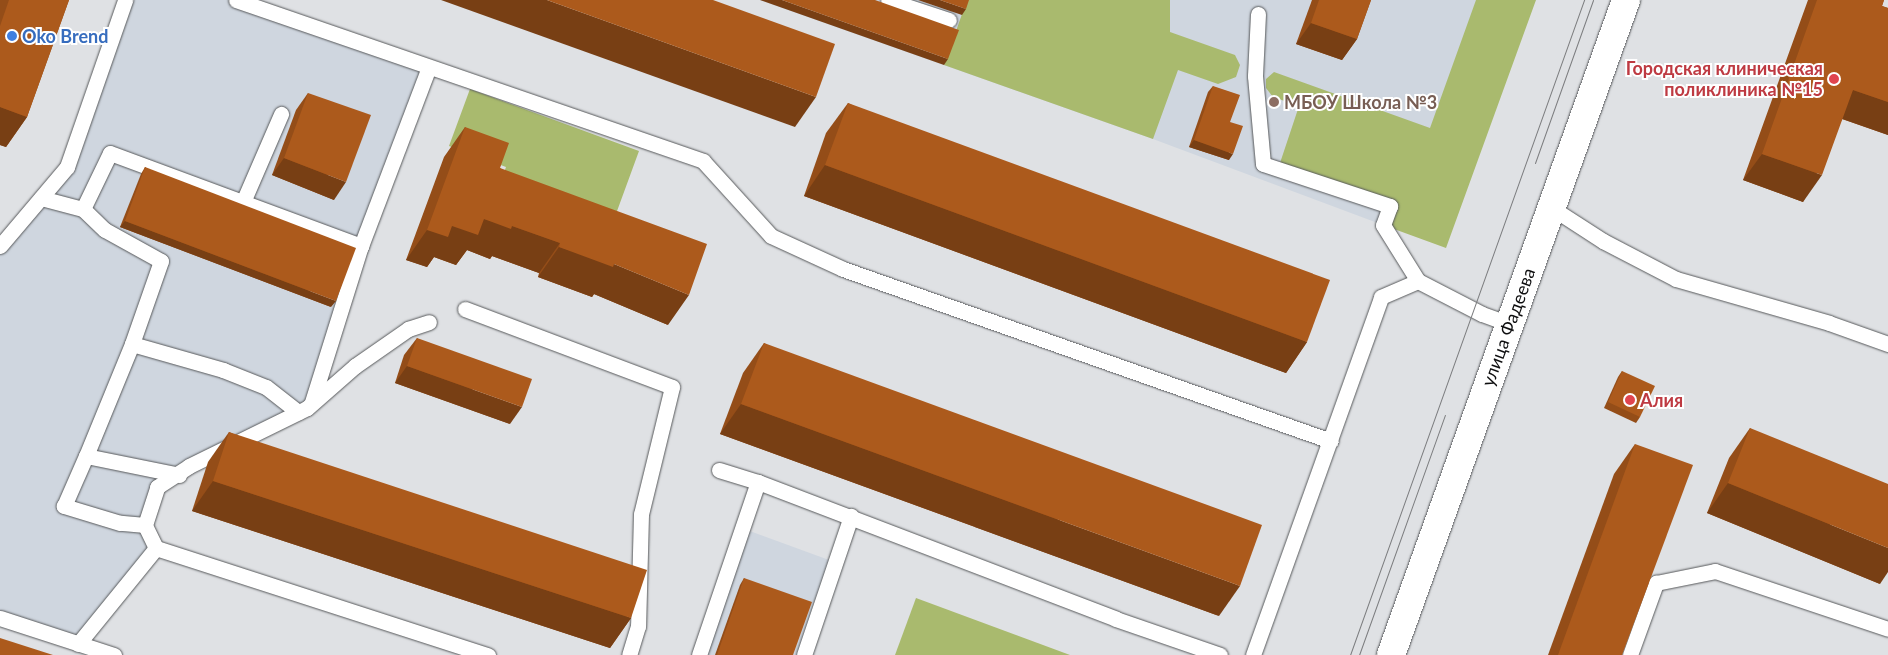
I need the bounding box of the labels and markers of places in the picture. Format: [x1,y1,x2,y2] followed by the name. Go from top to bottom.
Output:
[22,25,108,47] place label: Oko Brend
[6,30,18,42] marker: Oko Brend
[1626,58,1823,100] place label: Городская клиническая поликлиника №15
[1827,72,1841,86] marker: Городская клиническая поликлиника №15
[1284,91,1437,113] place label: МБОУ Школа №3
[1268,96,1280,108] marker: МБОУ Школа №3
[1640,389,1683,411] place label: Алия
[1624,394,1636,406] marker: Алия

